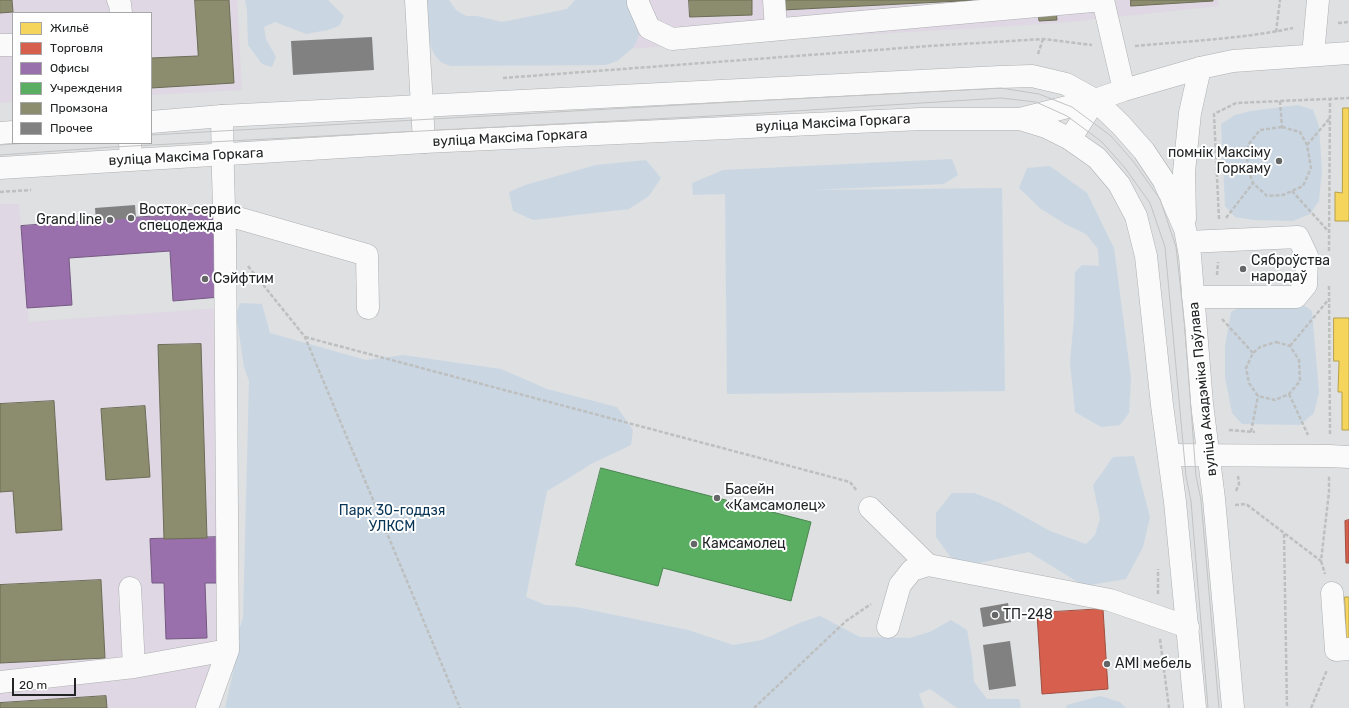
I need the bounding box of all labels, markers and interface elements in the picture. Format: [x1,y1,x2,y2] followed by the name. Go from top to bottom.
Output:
[12,12,152,144] legend
[50,21,89,35] text: Жильё
[50,41,103,55] text: Торговля
[50,61,89,75] text: Офисы
[50,81,122,95] text: Учреждения
[50,101,108,115] text: Промзона
[755,111,911,135] street label: вуліца Максіма Горкага
[50,121,93,135] text: Прочее
[432,126,588,150] street label: вуліца Максіма Горкага
[108,145,264,169] street label: вуліца Максіма Горкага
[1168,145,1271,178] place label: помнік Максіму Горкаму
[1274,156,1284,166] marker: помнік Максіму Горкаму
[139,202,241,234] place label: Восток-сервис спецодежда
[36,212,102,228] place label: Grand line
[126,213,136,223] marker: Восток-сервис спецодежда
[105,215,115,225] marker: Grand line
[1251,253,1330,286] place label: Сяброўства народаў
[1238,264,1248,274] marker: Сяброўства народаў
[213,271,274,287] place label: Сэйфтим
[200,274,210,284] marker: Сэйфтим
[1185,301,1221,477] street label: вуліца Акадэміка Паўлава
[725,482,826,514] place label: Басейн «Камсамолец»
[712,493,722,503] marker: Басейн «Камсамолец»
[339,503,445,536] park label: Парк 30-годдзя УЛКСМ
[702,536,786,552] place label: Камсамолец
[689,539,699,549] marker: Камсамолец
[1003,607,1053,623] place label: ТП-248
[990,610,1000,620] marker: ТП-248
[1115,656,1191,672] place label: AMI мебель
[1102,659,1112,669] marker: AMI мебель
[14,670,78,696] scale bar
[19,678,47,692] text: 20 m

